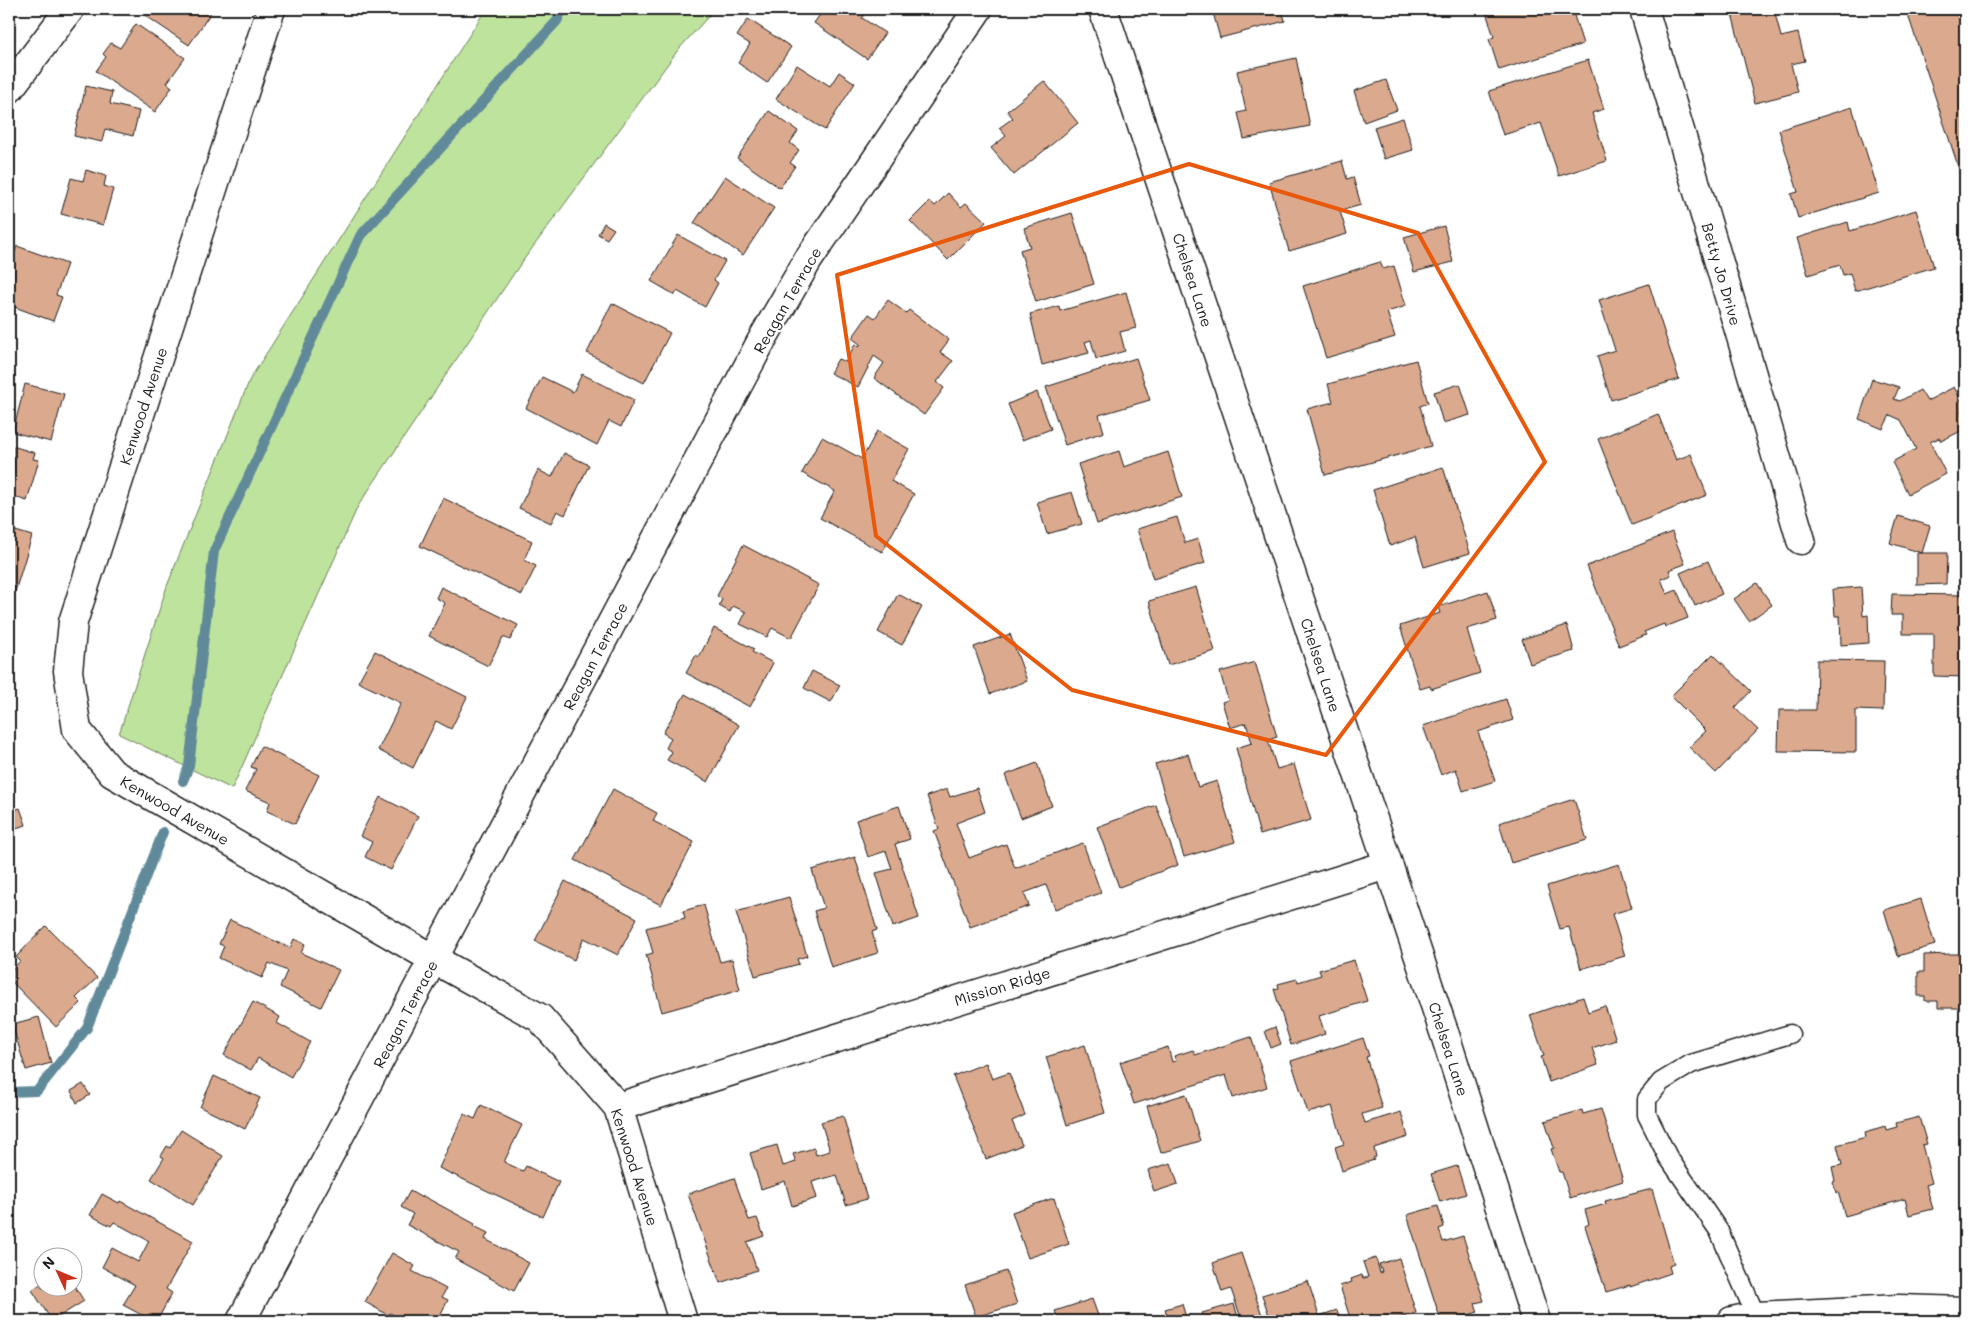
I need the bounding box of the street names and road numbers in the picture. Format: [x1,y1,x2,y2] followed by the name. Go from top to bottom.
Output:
[1698,220,1746,328] street label: Betty Jo Drive
[1168,230,1218,330] street label: Chelsea Lane
[748,243,826,357] street label: Reagan Terrace
[115,345,171,467] street label: Kenwood Avenue
[558,599,632,713] street label: Reagan Terrace
[1296,615,1346,715] street label: Chelsea Lane
[117,771,233,849] street label: Kenwood Avenue
[368,957,442,1071] street label: Reagan Terrace
[952,962,1052,1010] street label: Mission Ridge
[1424,999,1474,1099] street label: Chelsea Lane
[607,1106,663,1228] street label: Kenwood Avenue

